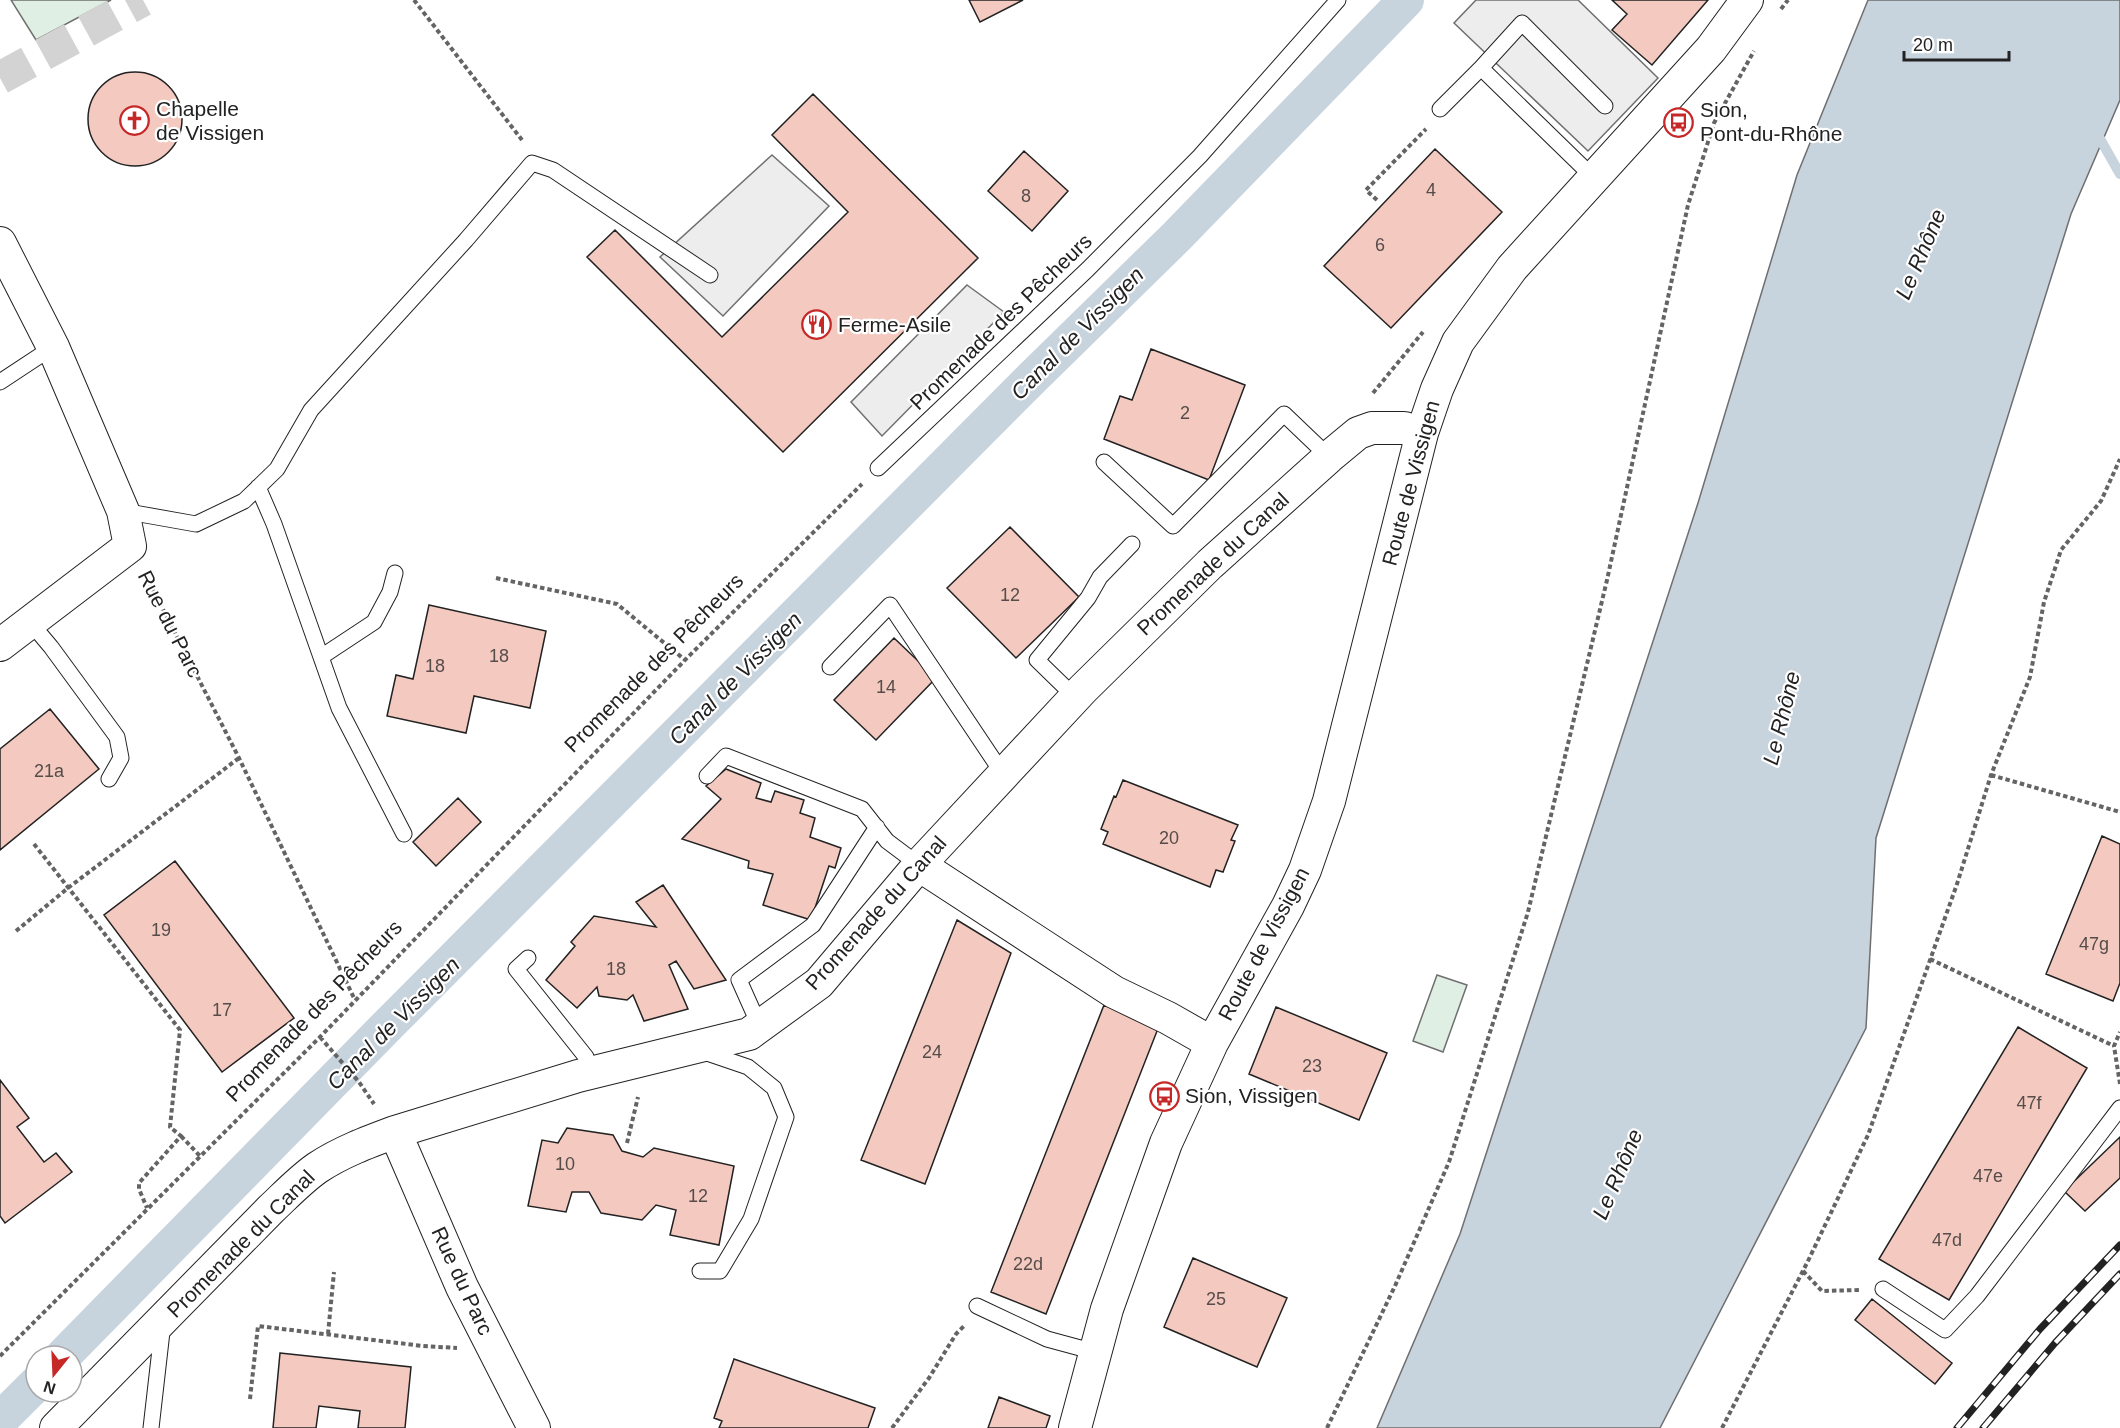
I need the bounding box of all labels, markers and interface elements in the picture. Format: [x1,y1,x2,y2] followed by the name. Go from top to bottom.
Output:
[1904,24,2009,62] scale bar
[1913,35,1953,55] text: 20 m
[156,97,264,144] place label: Chapelle de Vissigen
[1700,98,1842,145] place label: Sion, Pont-du-Rhône
[119,105,151,137] church icon: Chapelle de Vissigen
[1663,106,1695,138] bus stop icon: Sion, Pont-du-Rhône
[1426,180,1436,200] house number: 4
[1021,186,1031,206] house number: 8
[1890,205,1951,303] water label: Le Rhône
[905,229,1096,414] street label: Promenade des Pêcheurs
[1375,235,1385,255] house number: 6
[1006,262,1149,405] water label: Canal de Vissigen
[801,309,833,341] restaurant icon: Ferme-Asile
[838,313,951,336] place label: Ferme-Asile
[1377,398,1444,568] street label: Route de Vissigen
[1180,403,1190,423] house number: 2
[1132,488,1293,640] street label: Promenade du Canal
[134,567,207,681] street label: Rue du Parc
[560,569,748,757] street label: Promenade des Pêcheurs
[1000,585,1020,605] house number: 12
[664,607,807,750] water label: Canal de Vissigen
[489,646,509,666] house number: 18
[425,656,445,676] house number: 18
[1758,669,1805,767] water label: Le Rhône
[876,677,896,697] house number: 14
[34,761,65,781] house number: 21a
[1159,828,1179,848] house number: 20
[801,831,951,994] street label: Promenade du Canal
[1213,863,1314,1024] street label: Route de Vissigen
[221,915,406,1106] street label: Promenade des Pêcheurs
[151,920,171,940] house number: 19
[2079,934,2109,954] house number: 47g
[322,952,465,1095] water label: Canal de Vissigen
[606,959,626,979] house number: 18
[212,1000,232,1020] house number: 17
[922,1042,942,1062] house number: 24
[1302,1056,1322,1076] house number: 23
[1148,1080,1180,1112] bus stop icon: Sion, Vissigen
[1185,1084,1318,1107] place label: Sion, Vissigen
[2016,1093,2043,1113] house number: 47f
[1587,1125,1648,1223] water label: Le Rhône
[555,1154,575,1174] house number: 10
[162,1165,319,1322] street label: Promenade du Canal
[1973,1166,2003,1186] house number: 47e
[688,1186,708,1206] house number: 12
[427,1223,498,1339] street label: Rue du Parc
[1932,1230,1962,1250] house number: 47d
[1013,1254,1043,1274] house number: 22d
[1206,1289,1226,1309] house number: 25
[24,1344,84,1404] north arrow
[41,1378,58,1398] text: N

